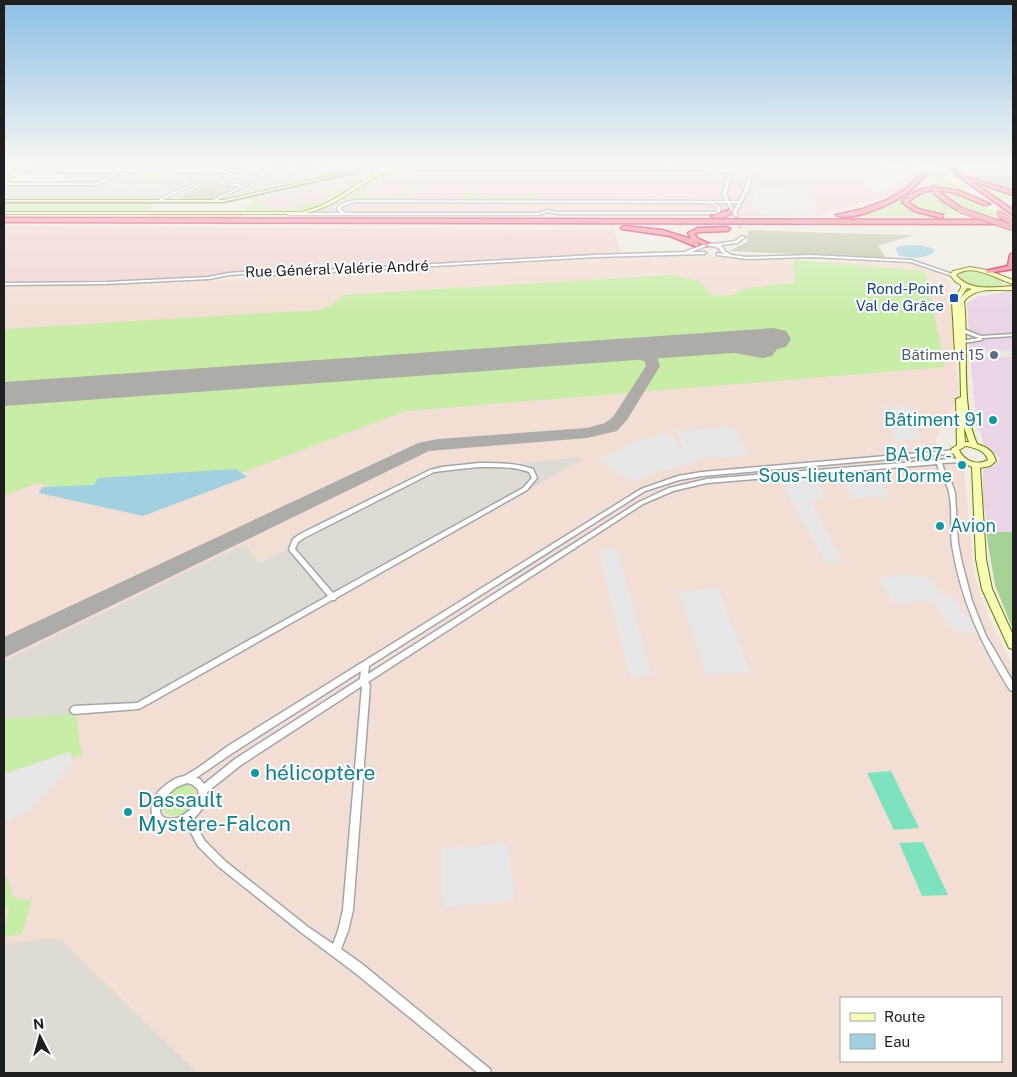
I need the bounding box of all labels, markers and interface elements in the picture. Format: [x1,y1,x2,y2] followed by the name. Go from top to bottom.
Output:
[245,257,429,280] street label: Rue Général Valérie André
[856,280,944,314] place label: Rond-Point Val de Grâce
[948,292,960,304] marker: Rond-Point Val de Grâce
[901,346,984,363] place label: Bâtiment 15
[988,349,1000,361] marker: Bâtiment 15
[884,409,983,430] place label: Bâtiment 91
[987,414,999,426] marker: Bâtiment 91
[758,444,952,486] place label: BA 107 - Sous-lieutenant Dorme
[956,459,968,471] marker: BA 107 - Sous-lieutenant Dorme
[950,515,996,536] place label: Avion
[934,520,946,532] marker: Avion
[265,760,375,785] place label: hélicoptère
[249,767,261,779] marker: hélicoptère
[138,787,291,836] place label: Dassault Mystère-Falcon
[122,806,134,818] marker: Dassault Mystère-Falcon
[840,997,1002,1062] legend
[884,1008,925,1025] text: Route
[15,1012,65,1062] north arrow
[32,1016,45,1033] text: N
[884,1033,910,1050] text: Eau

